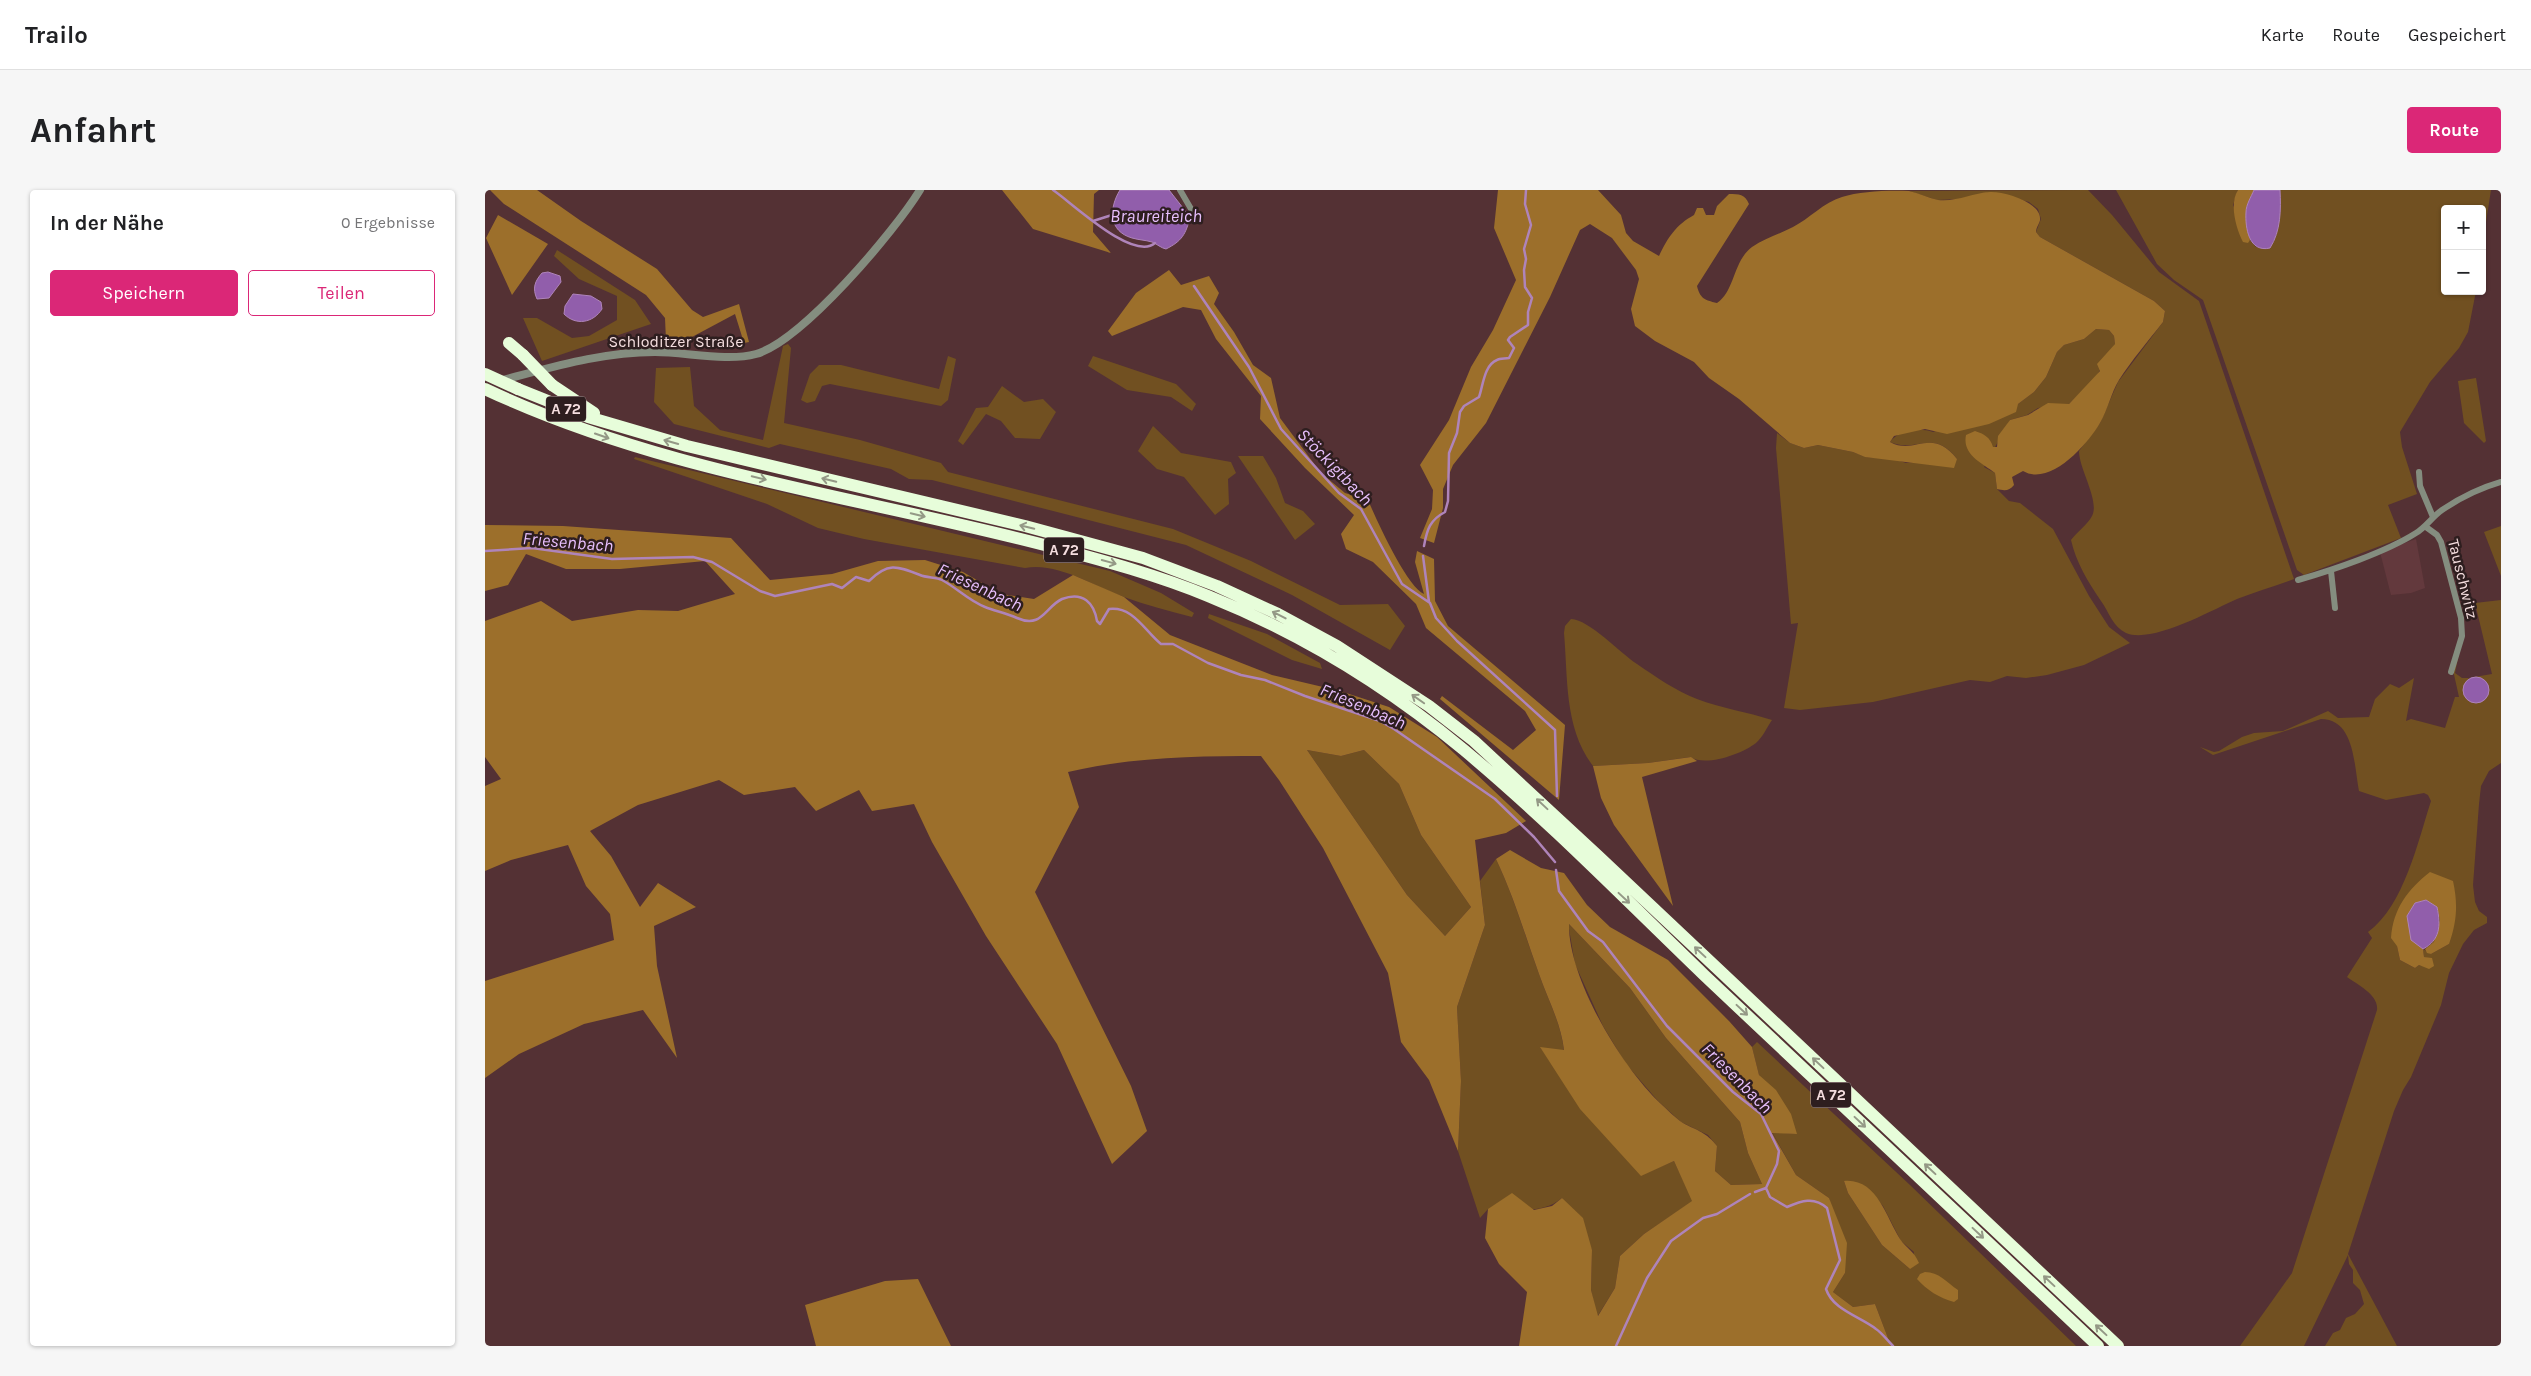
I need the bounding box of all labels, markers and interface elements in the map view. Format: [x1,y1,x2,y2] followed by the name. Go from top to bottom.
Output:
[25,21,88,49] text: Trailo
[2261,24,2304,46] text: Karte
[2332,24,2380,46] text: Route
[2408,24,2506,46] text: Gespeichert
[2407,107,2501,153] button: Route
[30,110,156,151] text: Anfahrt
[1110,205,1202,227] water label: Braureiteich
[2441,205,2486,295] map controls
[2441,205,2486,250] button: +
[50,211,164,235] text: In der Nähe
[341,213,435,232] text: 0 Ergebnisse
[2441,250,2486,295] button: −
[50,270,238,316] button: Speichern
[248,270,435,316] button: Teilen
[609,332,743,351] street label: Schloditzer Straße
[546,396,586,422] road number: A 72
[1293,424,1377,510] water label: Stöckigtbach
[594,432,610,441] one-way arrow
[663,436,679,446] one-way arrow
[751,474,767,483] one-way arrow
[821,475,837,484] one-way arrow
[909,510,925,520] one-way arrow
[1019,522,1035,531] one-way arrow
[522,527,614,557] water label: Friesenbach
[2444,537,2482,621] street label: Tauschwitz
[1044,538,1084,562] road number: A 72
[934,558,1026,616] water label: Friesenbach
[1101,558,1117,567] one-way arrow
[1272,610,1287,619] one-way arrow
[1317,678,1409,734] water label: Friesenbach
[1411,694,1425,704] one-way arrow
[1535,798,1548,809] one-way arrow
[1618,892,1630,904] one-way arrow
[1693,946,1706,958] one-way arrow
[1735,1004,1748,1016] one-way arrow
[1697,1038,1777,1118] water label: Friesenbach
[1811,1057,1824,1069] one-way arrow
[1811,1082,1851,1108] road number: A 72
[1853,1116,1866,1128] one-way arrow
[1924,1163,1937,1175] one-way arrow
[1972,1227,1984,1239] one-way arrow
[2042,1275,2055,1287] one-way arrow
[2095,1324,2107,1336] one-way arrow

